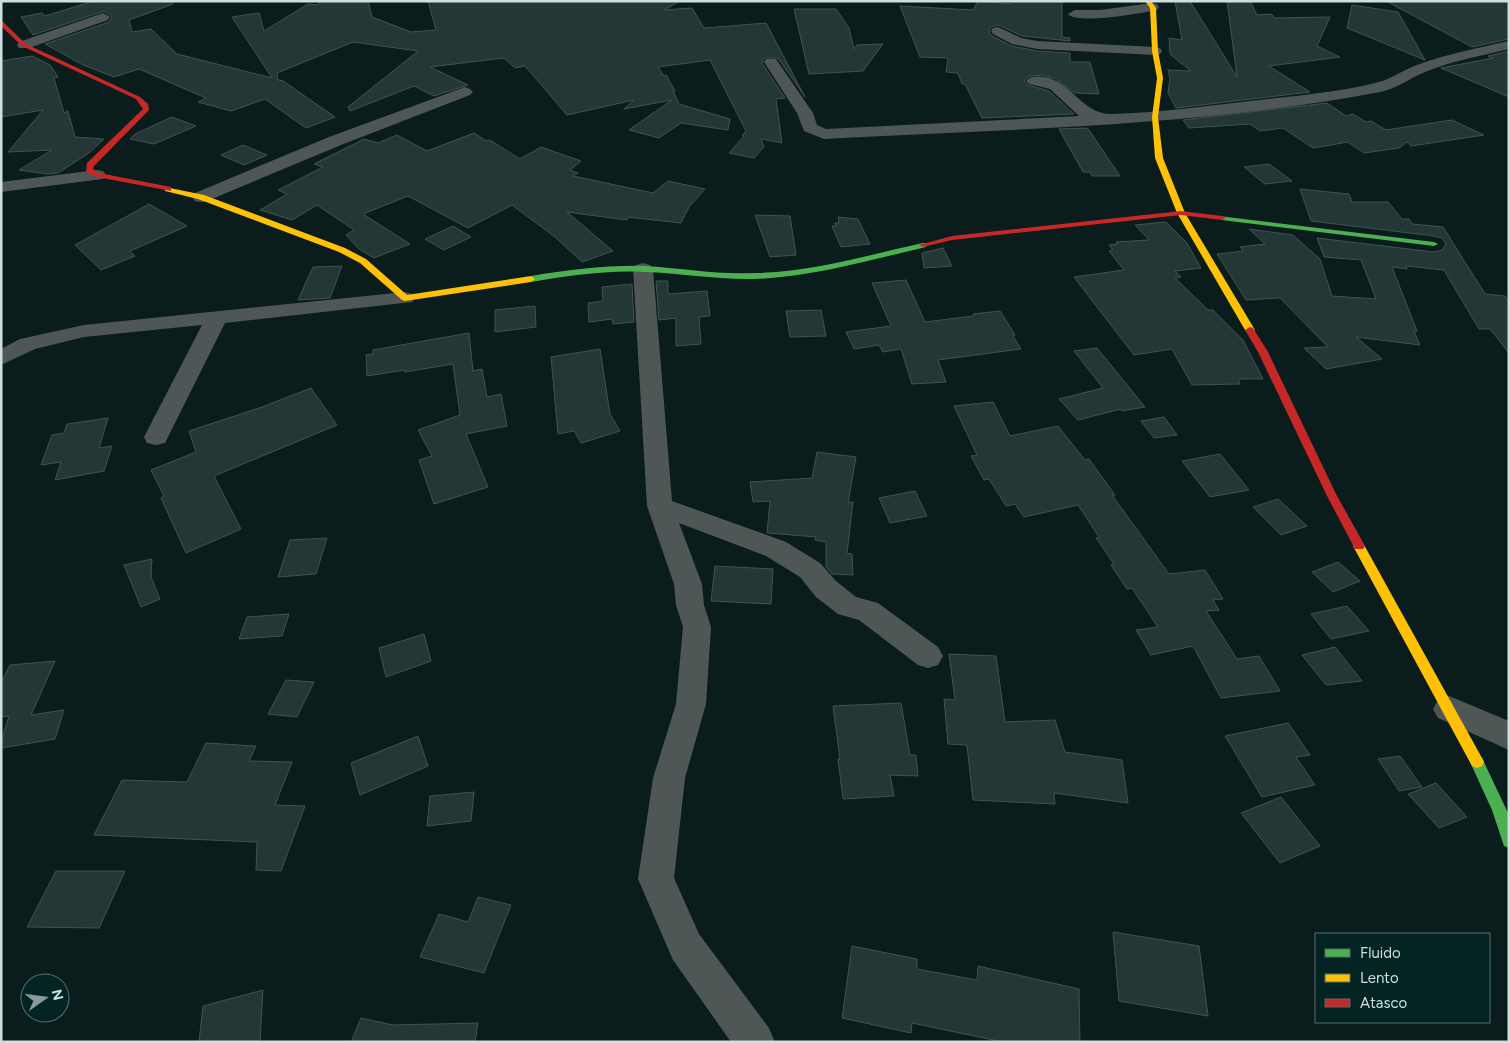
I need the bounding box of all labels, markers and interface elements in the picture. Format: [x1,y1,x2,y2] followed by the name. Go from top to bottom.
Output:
[1315,933,1490,1023] legend
[1360,944,1401,962] text: Fluido
[1360,969,1399,987] text: Lento
[20,973,70,1023] north arrow
[48,988,67,1002] text: N
[1360,994,1408,1012] text: Atasco

